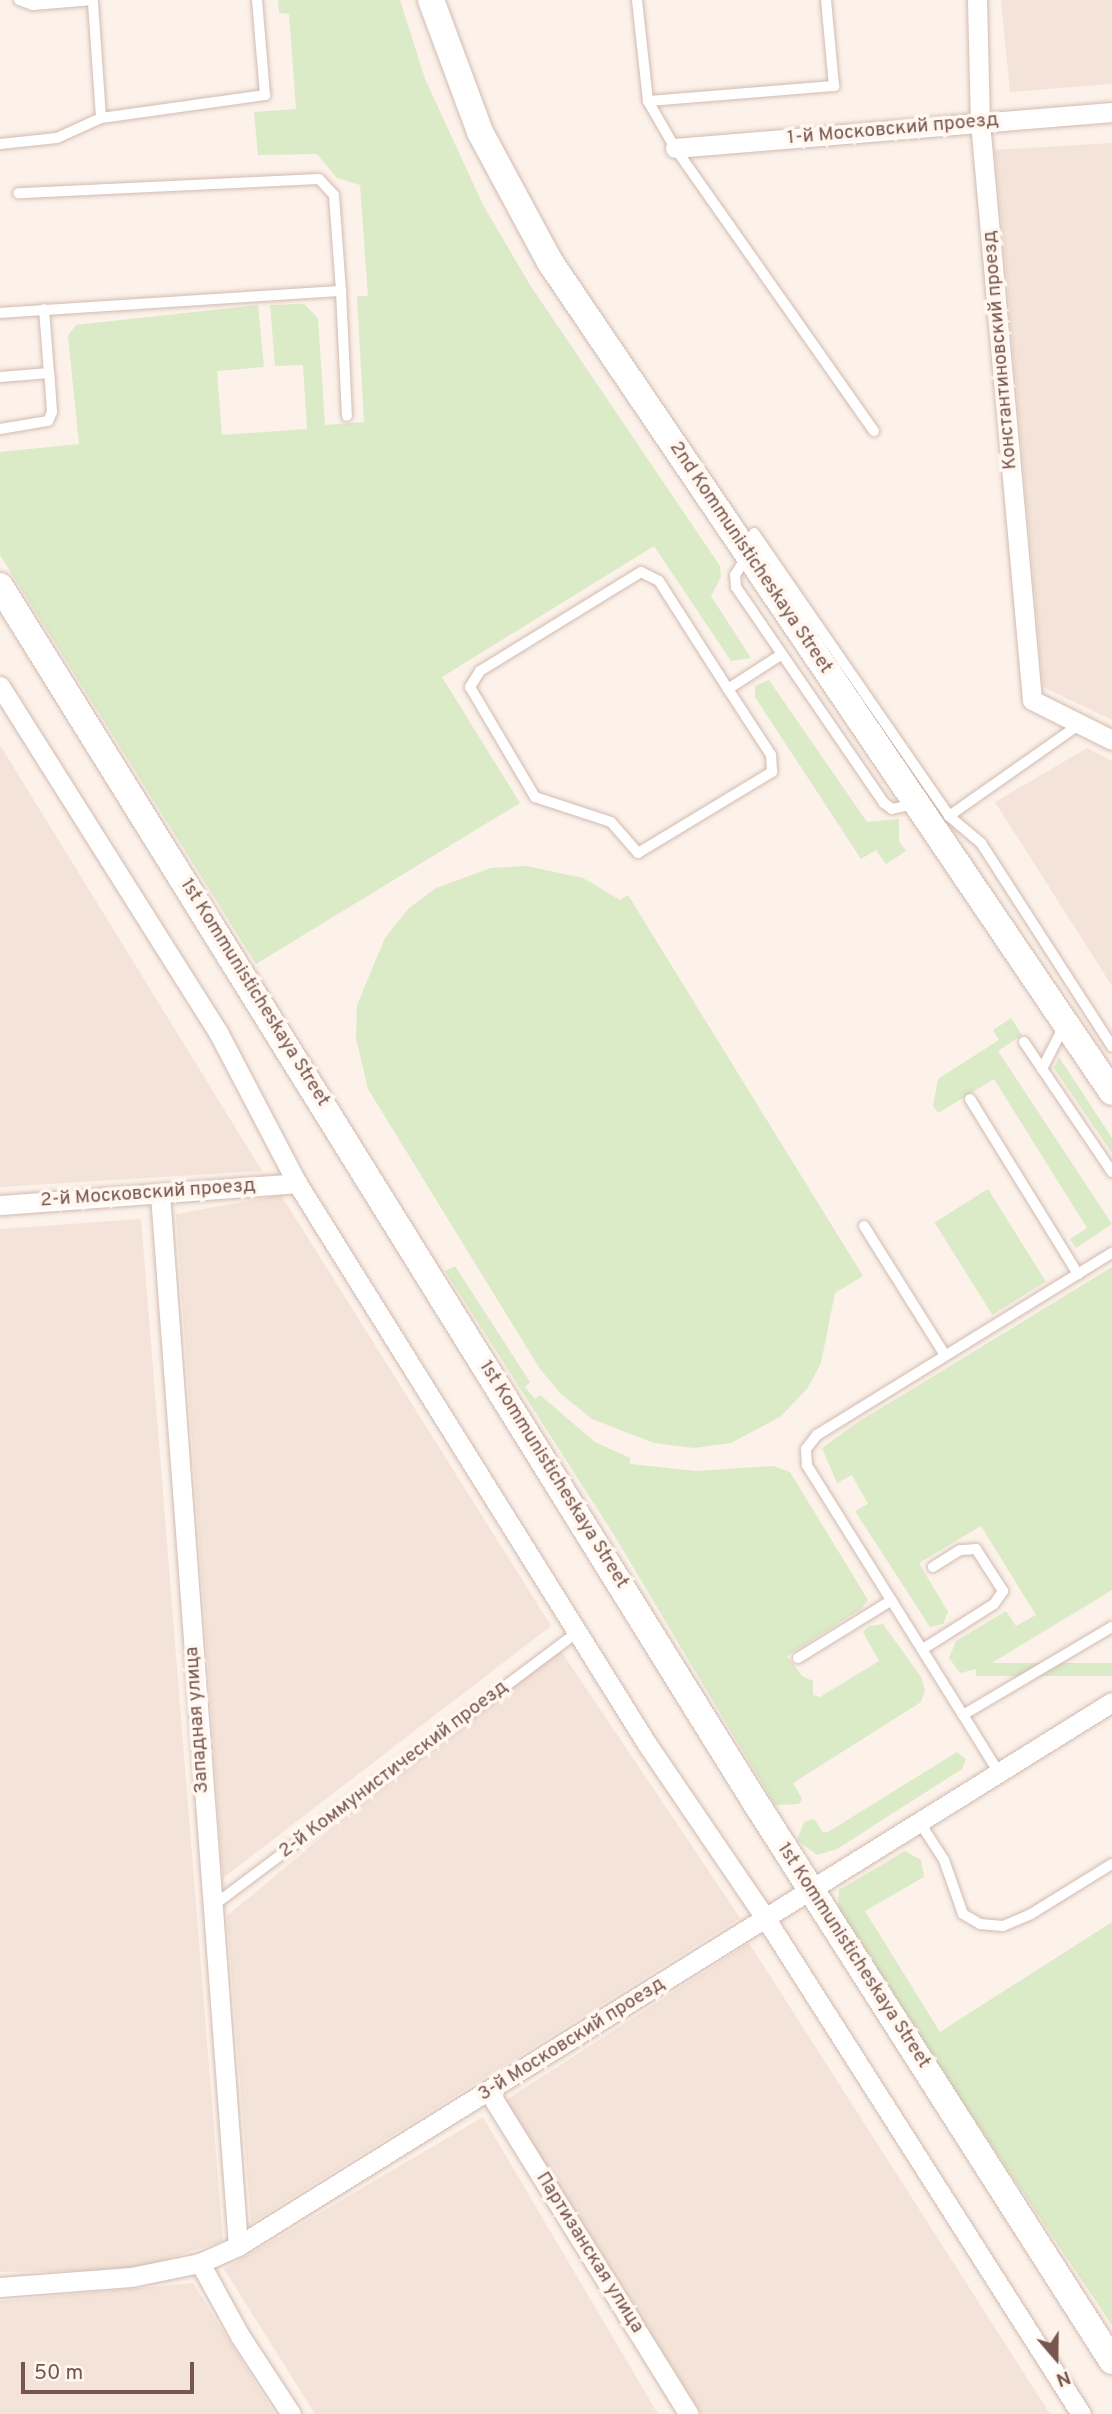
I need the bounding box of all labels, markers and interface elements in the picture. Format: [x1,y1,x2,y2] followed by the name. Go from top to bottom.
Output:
[786,109,1000,151] street label: 1-й Московский проезд
[979,229,1023,471] street label: Константиновский проезд
[664,438,836,678] street label: 2nd Kommunisticheskaya Street
[174,875,334,1111] street label: 1st Kommunisticheskaya Street
[40,1175,256,1213] street label: 2-й Московский проезд
[473,1357,633,1593] street label: 1st Kommunisticheskaya Street
[181,1646,215,1794] street label: Западная улица
[275,1676,513,1864] street label: 2-й Коммунистический проезд
[771,1839,935,2073] street label: 1st Kommunisticheskaya Street
[475,1973,669,2107] street label: 3-й Московский проезд
[530,2168,648,2338] street label: Партизанская улица
[1021,2323,1091,2393] north arrow
[24,2348,198,2392] scale bar
[34,2360,83,2387] text: 50 m
[1053,2364,1074,2391] text: N

